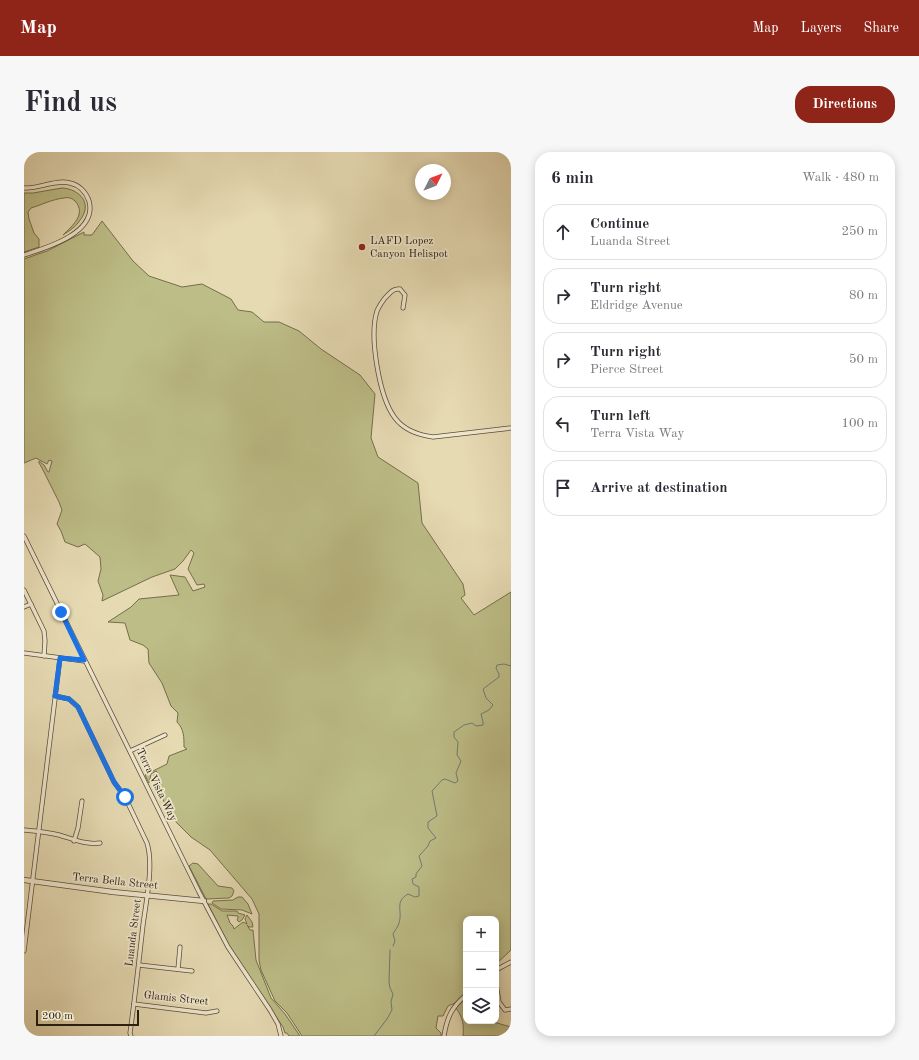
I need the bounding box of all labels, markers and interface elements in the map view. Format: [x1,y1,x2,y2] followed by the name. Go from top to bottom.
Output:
[20,19,57,38] text: Map
[753,21,779,35] text: Map
[801,21,842,35] text: Layers
[864,21,899,35] text: Share
[795,86,895,123] button: Directions
[24,90,117,118] text: Find us
[415,164,451,200] north arrow
[551,170,594,187] text: 6 min
[802,171,879,184] text: Walk · 480 m
[590,217,649,232] text: Continue
[552,221,574,243] icon: ahead
[841,225,878,238] text: 250 m
[590,235,670,248] text: Luanda Street
[370,236,448,260] place label: LAFD Lopez Canyon Helispot
[357,242,367,252] marker: LAFD Lopez Canyon Helispot
[590,281,661,296] text: Turn right
[552,285,574,307] icon: right
[849,289,878,302] text: 80 m
[590,299,683,312] text: Eldridge Avenue
[590,345,661,360] text: Turn right
[552,349,574,371] icon: right
[849,353,878,366] text: 50 m
[590,363,663,376] text: Pierce Street
[590,409,650,424] text: Turn left
[552,413,574,435] icon: left
[841,417,878,430] text: 100 m
[590,427,684,440] text: Terra Vista Way
[552,477,574,499] icon: arrive
[590,481,728,496] text: Arrive at destination
[52,603,70,621] route end
[134,747,179,823] street label: Terra Vista Way
[116,788,134,806] route start
[72,872,158,892] street label: Terra Bella Street
[124,898,144,967] street label: Luanda Street
[463,916,499,1024] map controls
[463,916,499,952] button: +
[463,952,499,988] button: −
[463,988,499,1024] button: layers
[143,990,209,1008] street label: Glamis Street
[36,1008,139,1027] scale bar
[42,1011,73,1022] text: 200 m

